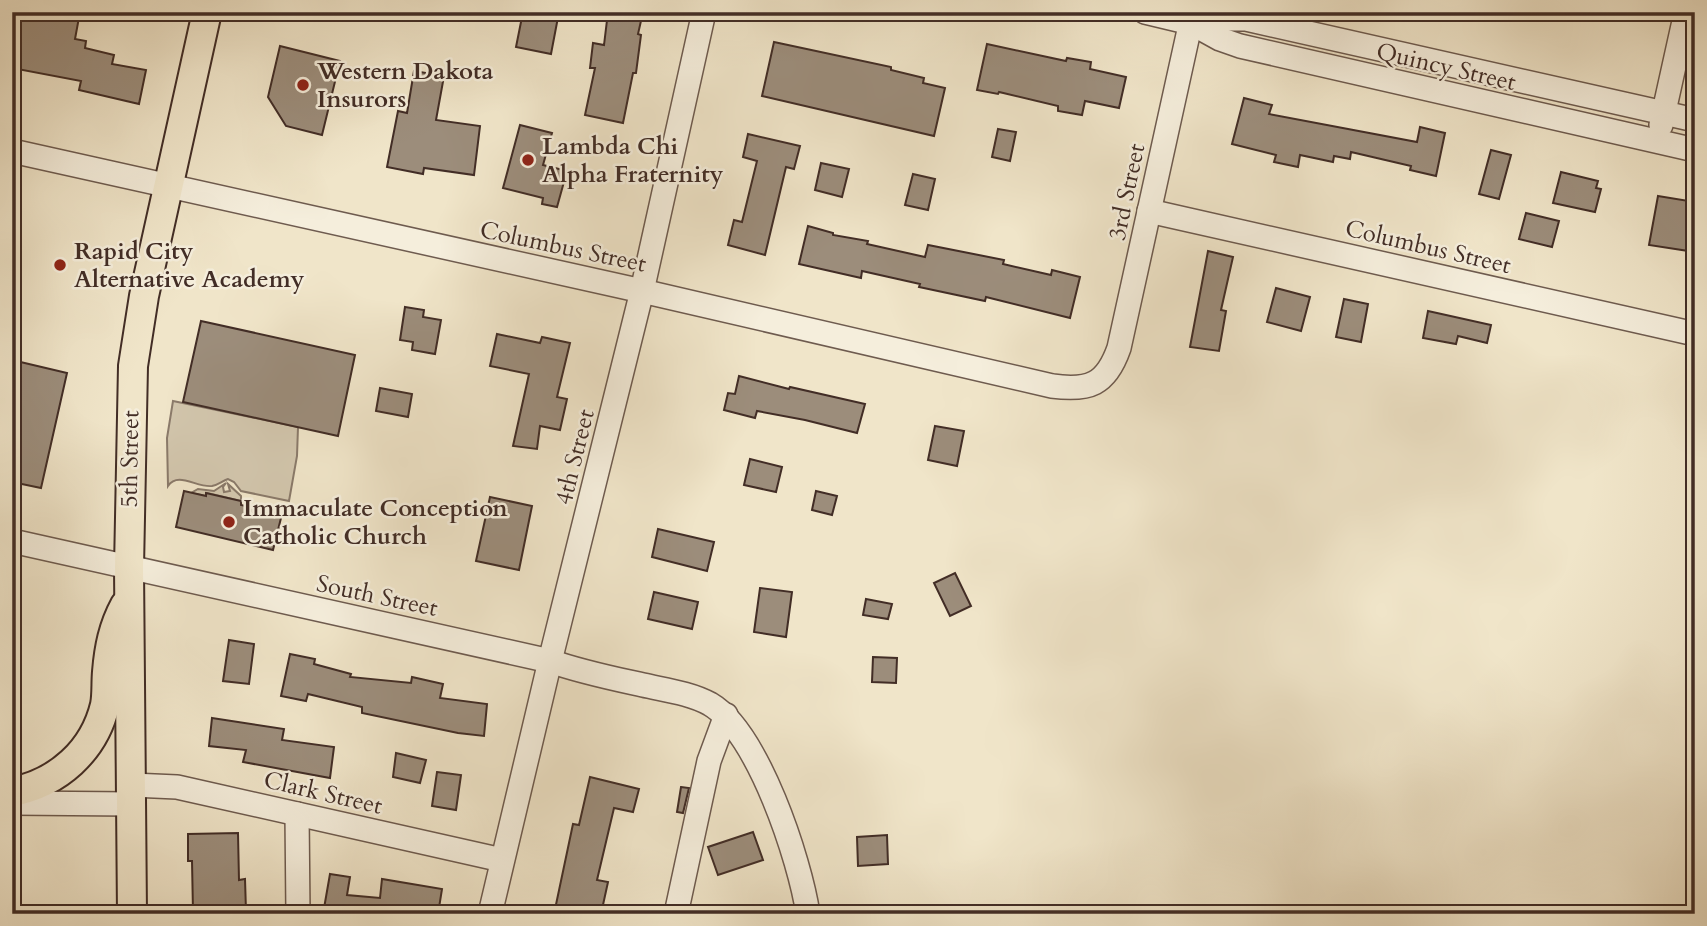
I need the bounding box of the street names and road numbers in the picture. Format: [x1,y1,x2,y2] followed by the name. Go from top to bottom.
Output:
[1373,35,1519,99] street label: Quincy Street
[1101,140,1153,243] street label: 3rd Street
[1342,212,1515,282] street label: Columbus Street
[477,213,650,281] street label: Columbus Street
[547,405,603,508] street label: 4th Street
[113,410,147,508] street label: 5th Street
[313,567,441,625] street label: South Street
[261,763,386,823] street label: Clark Street

